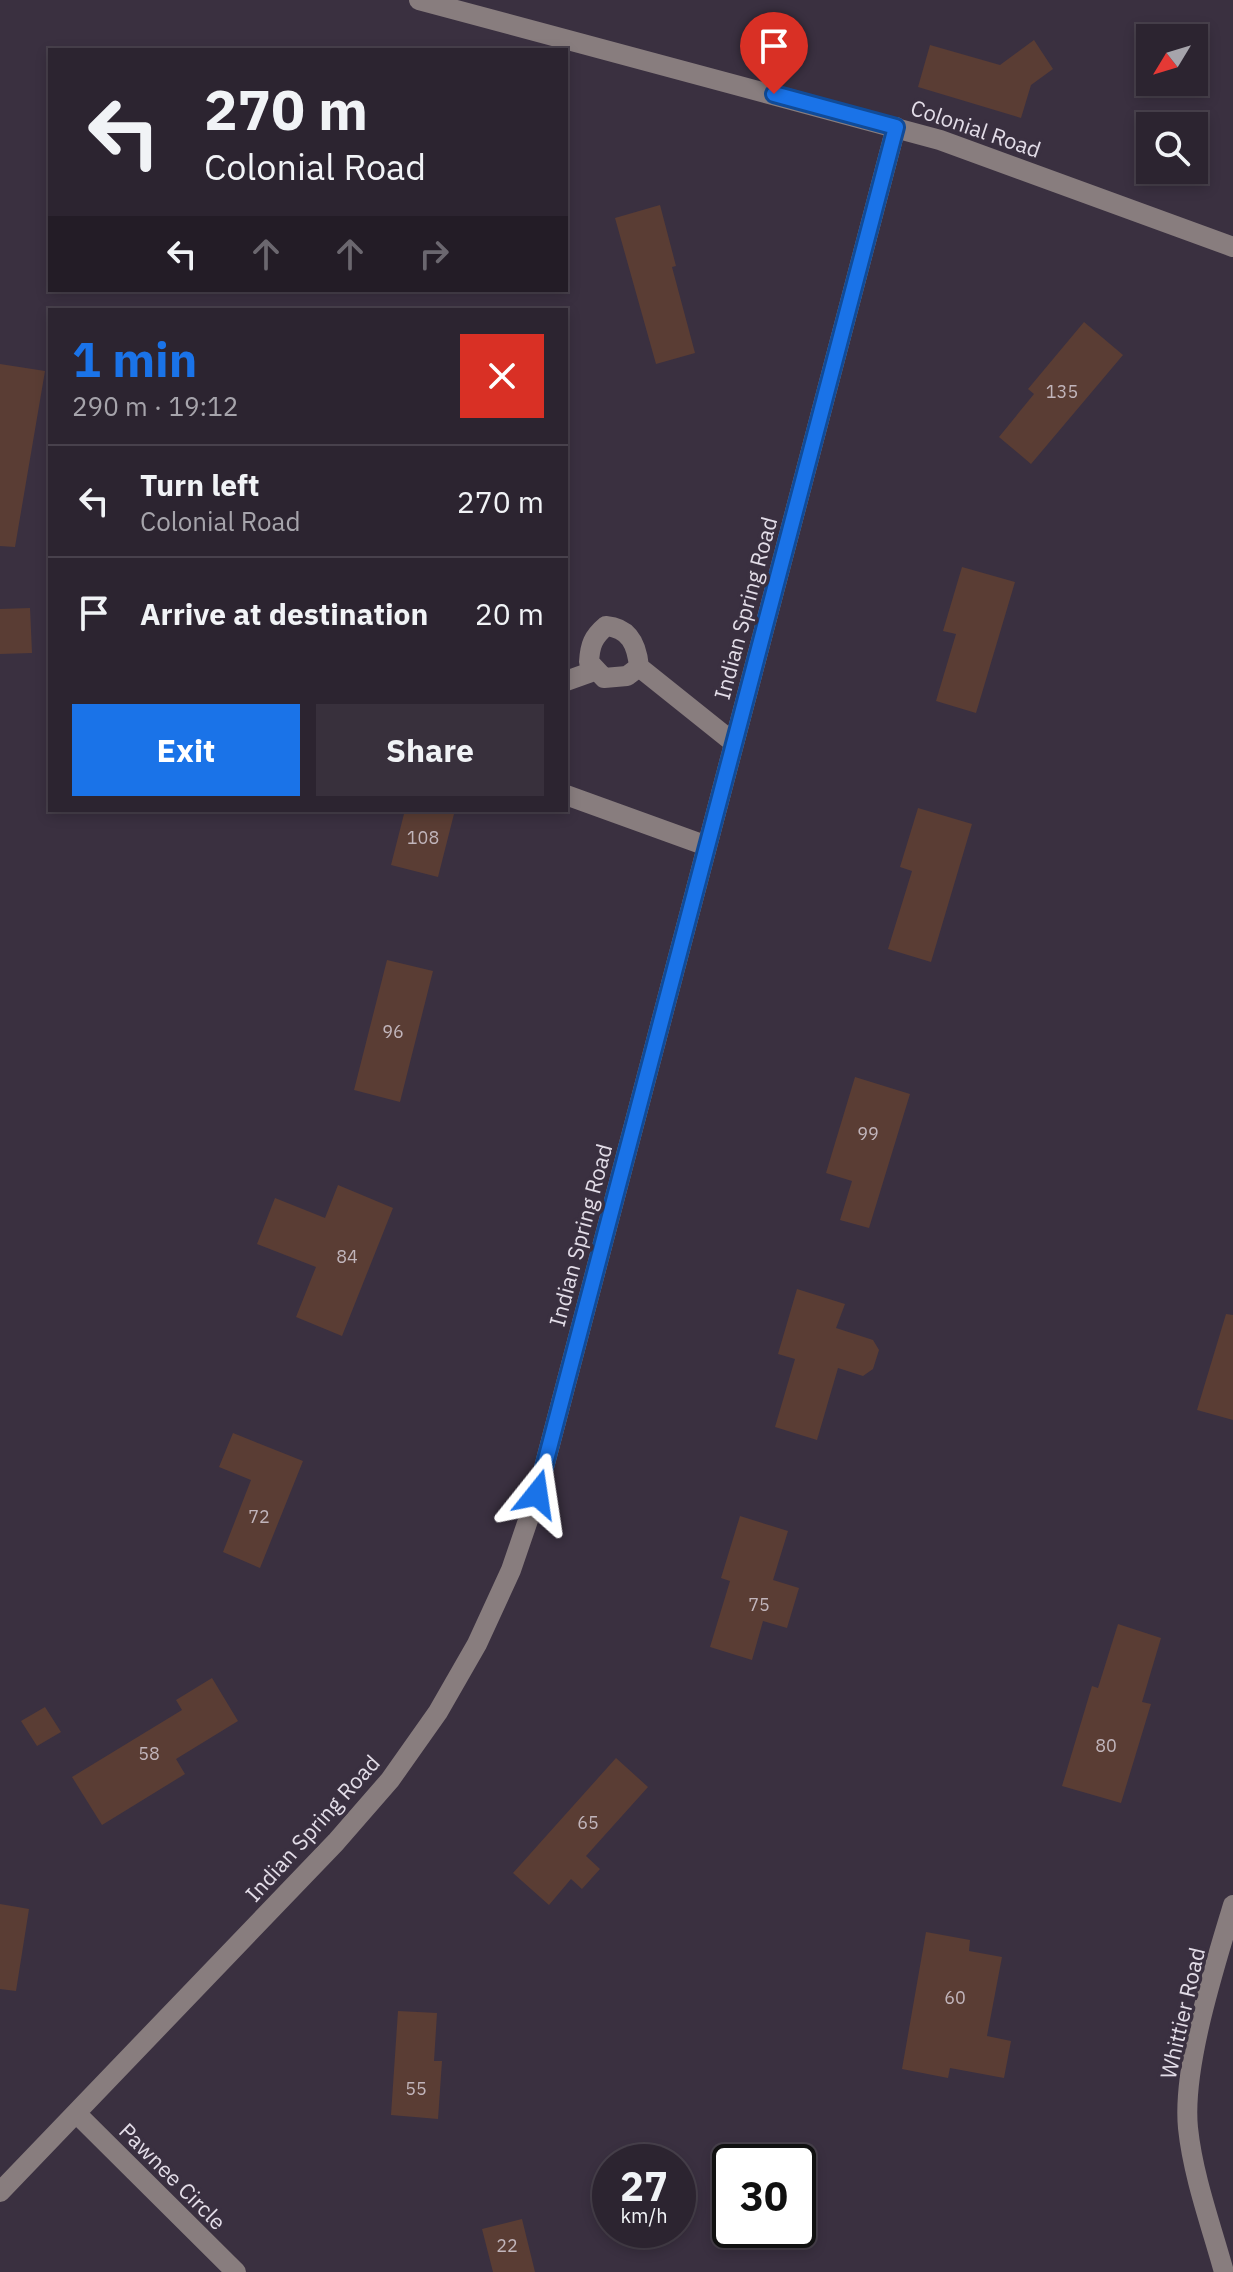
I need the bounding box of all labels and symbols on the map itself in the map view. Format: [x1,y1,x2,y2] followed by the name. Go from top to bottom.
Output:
[740,12,808,94] pin
[1136,24,1208,96] north arrow
[907,92,1045,164] street label: Colonial Road
[1046,380,1078,403] house number: 135
[707,513,783,703] street label: Indian Spring Road
[407,826,439,849] house number: 108
[382,1020,404,1043] house number: 96
[857,1122,879,1145] house number: 99
[542,1140,618,1330] street label: Indian Spring Road
[336,1245,358,1268] house number: 84
[495,1452,579,1536] position arrow
[248,1505,270,1528] house number: 72
[748,1593,770,1616] house number: 75
[1095,1734,1117,1757] house number: 80
[138,1742,160,1765] house number: 58
[238,1748,386,1908] street label: Indian Spring Road
[577,1811,599,1834] house number: 65
[1153,1944,1211,2082] street label: Whittier Road
[944,1986,966,2009] house number: 60
[405,2077,427,2100] house number: 55
[113,2116,233,2236] street label: Pawnee Circle
[712,2144,816,2248] speed limit sign: 30
[496,2234,518,2257] house number: 22

